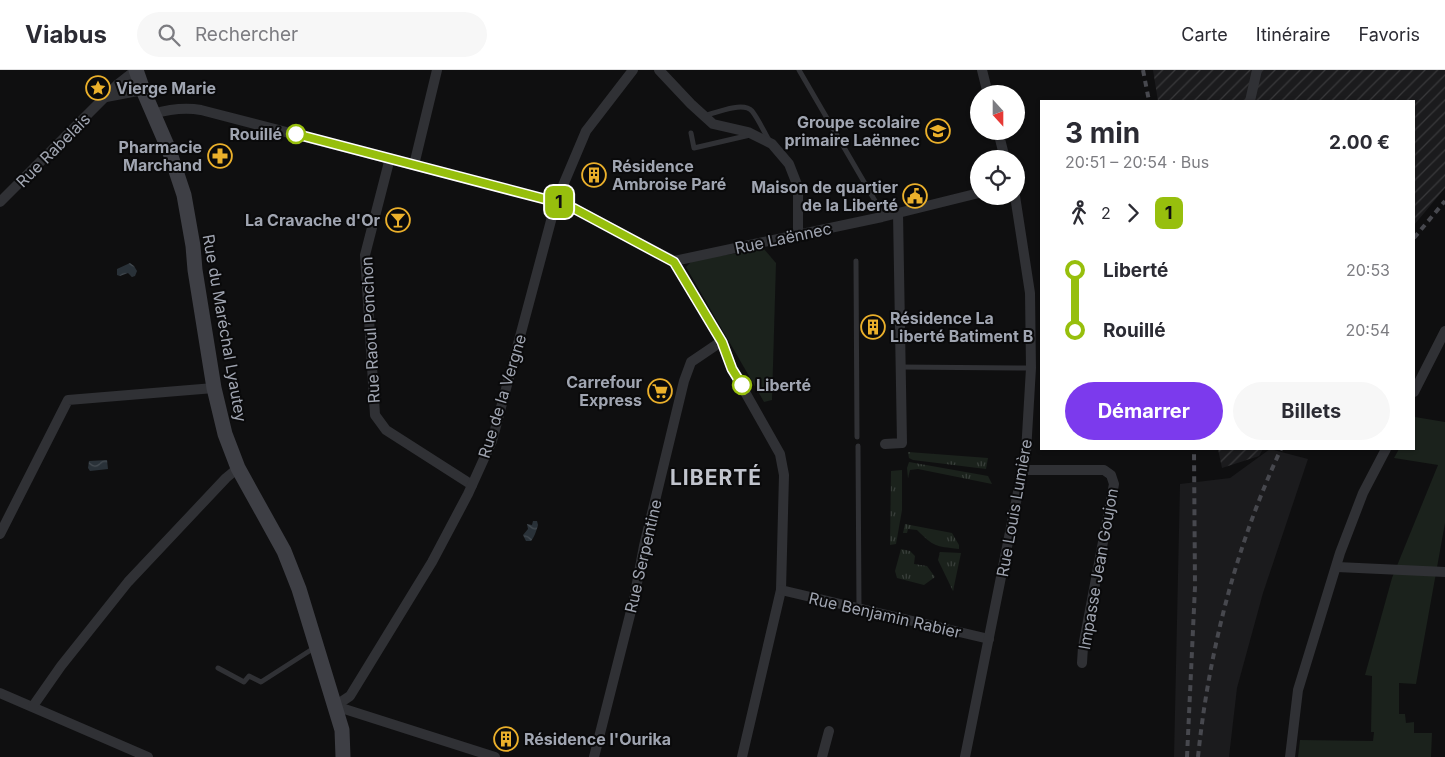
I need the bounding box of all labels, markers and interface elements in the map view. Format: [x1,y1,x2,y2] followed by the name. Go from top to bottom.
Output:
[137,12,487,57] search box
[25,20,107,49] text: Viabus
[155,21,183,49] icon: search
[195,23,298,46] text: Rechercher
[1181,24,1228,45] text: Carte
[1256,24,1330,45] text: Itinéraire
[1358,24,1420,45] text: Favoris
[85,75,111,101] place icon: Vierge Marie
[116,78,216,98] place label: Vierge Marie
[970,85,1025,140] north arrow
[970,85,1025,205] map controls
[12,109,94,191] street label: Rue Rabelais
[785,112,920,150] place label: Groupe scolaire primaire Laënnec
[1065,116,1140,150] text: 3 min
[925,118,951,144] school or university icon: Groupe scolaire primaire Laënnec
[229,124,282,144] place label: Rouillé
[286,124,306,144] marker: Rouillé
[1329,131,1390,154] text: 2.00 €
[119,137,202,175] place label: Pharmacie Marchand
[207,143,233,169] pharmacy icon: Pharmacie Marchand
[970,150,1025,205] button: locate
[1065,152,1209,172] text: 20:51 – 20:54 · Bus
[612,156,726,194] place label: Résidence Ambroise Paré
[581,162,607,188] building icon: Résidence Ambroise Paré
[751,177,898,215] place label: Maison de quartier de la Liberté
[902,183,928,209] public building icon: Maison de quartier de la Liberté
[543,186,575,218] line badge: 1
[555,191,563,212] text: 1
[1065,199,1093,227] icon: walk
[1119,199,1147,227] icon: forward
[1165,202,1173,223] text: 1
[1101,203,1111,223] text: 2
[385,207,411,233] bar icon: La Cravache d'Or
[245,210,380,230] place label: La Cravache d'Or
[733,218,833,258] street label: Rue Laënnec
[199,233,251,423] street label: Rue du Maréchal Lyautey
[356,256,384,404] street label: Rue Raoul Ponchon
[1103,259,1168,282] text: Liberté
[1346,260,1390,280] text: 20:53
[890,308,1033,346] place label: Résidence La Liberté Batiment B
[860,314,886,340] building icon: Résidence La Liberté Batiment B
[1103,319,1166,342] text: Rouillé
[1345,320,1390,340] text: 20:54
[474,332,530,460] street label: Rue de la Vergne
[566,372,642,410] place label: Carrefour Express
[732,375,752,395] marker: Liberté
[756,375,811,395] place label: Liberté
[647,378,673,404] supermarket icon: Carrefour Express
[1065,382,1223,440] button: Démarrer
[1233,382,1390,440] button: Billets
[992,438,1036,578] street label: Rue Louis Lumière
[670,464,762,490] district label: LIBERTÉ
[1074,487,1122,651] street label: Impasse Jean Goujon
[620,497,666,615] street label: Rue Serpentine
[807,588,963,642] street label: Rue Benjamin Rabier
[493,726,519,752] building icon: Résidence l'Ourika
[524,729,671,749] place label: Résidence l'Ourika

